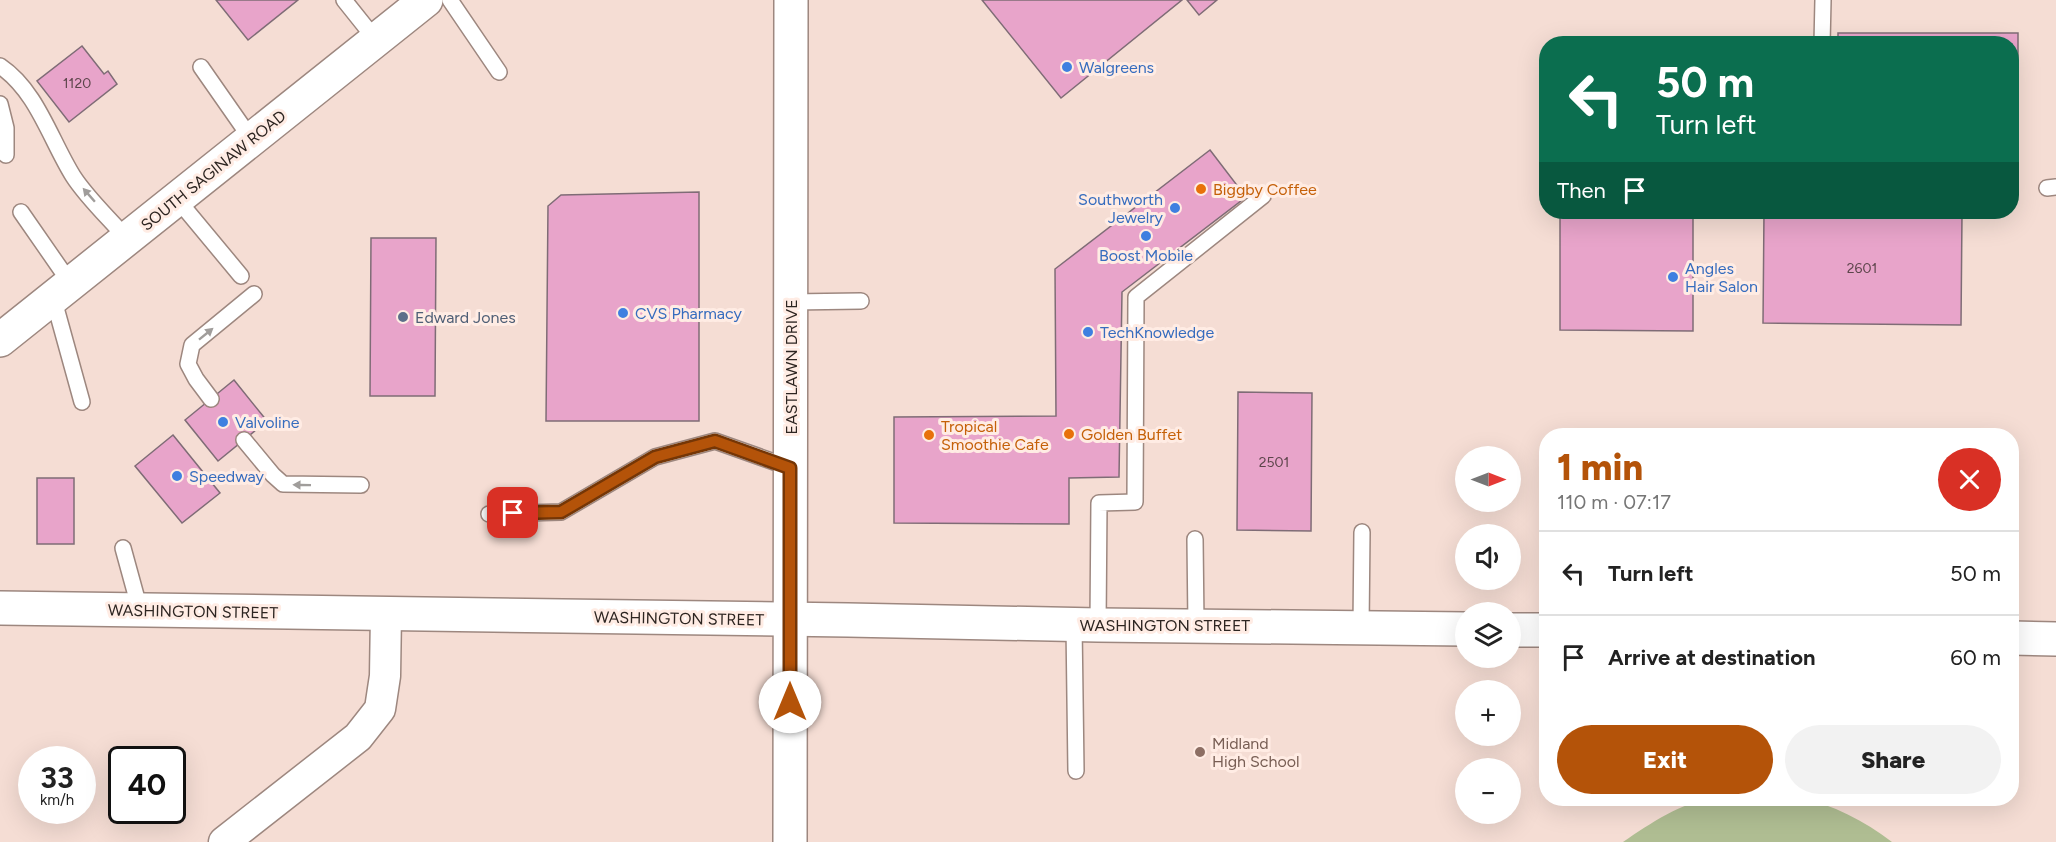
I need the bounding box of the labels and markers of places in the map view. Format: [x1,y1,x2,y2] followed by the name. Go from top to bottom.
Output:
[1079,58,1154,77] place label: Walgreens
[1060,60,1074,74] marker: Walgreens
[1213,180,1317,199] place label: Biggby Coffee
[1194,182,1208,196] marker: Biggby Coffee
[1078,190,1164,227] place label: Southworth Jewelry
[1168,201,1182,215] marker: Southworth Jewelry
[1139,229,1153,243] marker: Boost Mobile
[1099,246,1193,265] place label: Boost Mobile
[1685,259,1758,296] place label: Angles Hair Salon
[1666,270,1680,284] marker: Angles Hair Salon
[635,304,742,323] place label: CVS Pharmacy
[616,306,630,320] marker: CVS Pharmacy
[415,308,516,327] place label: Edward Jones
[396,310,410,324] marker: Edward Jones
[1100,323,1214,342] place label: TechKnowledge
[1081,325,1095,339] marker: TechKnowledge
[235,413,300,432] place label: Valvoline
[216,415,230,429] marker: Valvoline
[941,417,1049,454] place label: Tropical Smoothie Cafe
[1081,425,1182,444] place label: Golden Buffet
[1062,427,1076,441] marker: Golden Buffet
[922,428,936,442] marker: Tropical Smoothie Cafe
[189,467,265,486] place label: Speedway
[170,469,184,483] marker: Speedway
[487,487,538,538] pin
[1212,734,1300,771] place label: Midland High School
[1193,745,1207,759] marker: Midland High School

